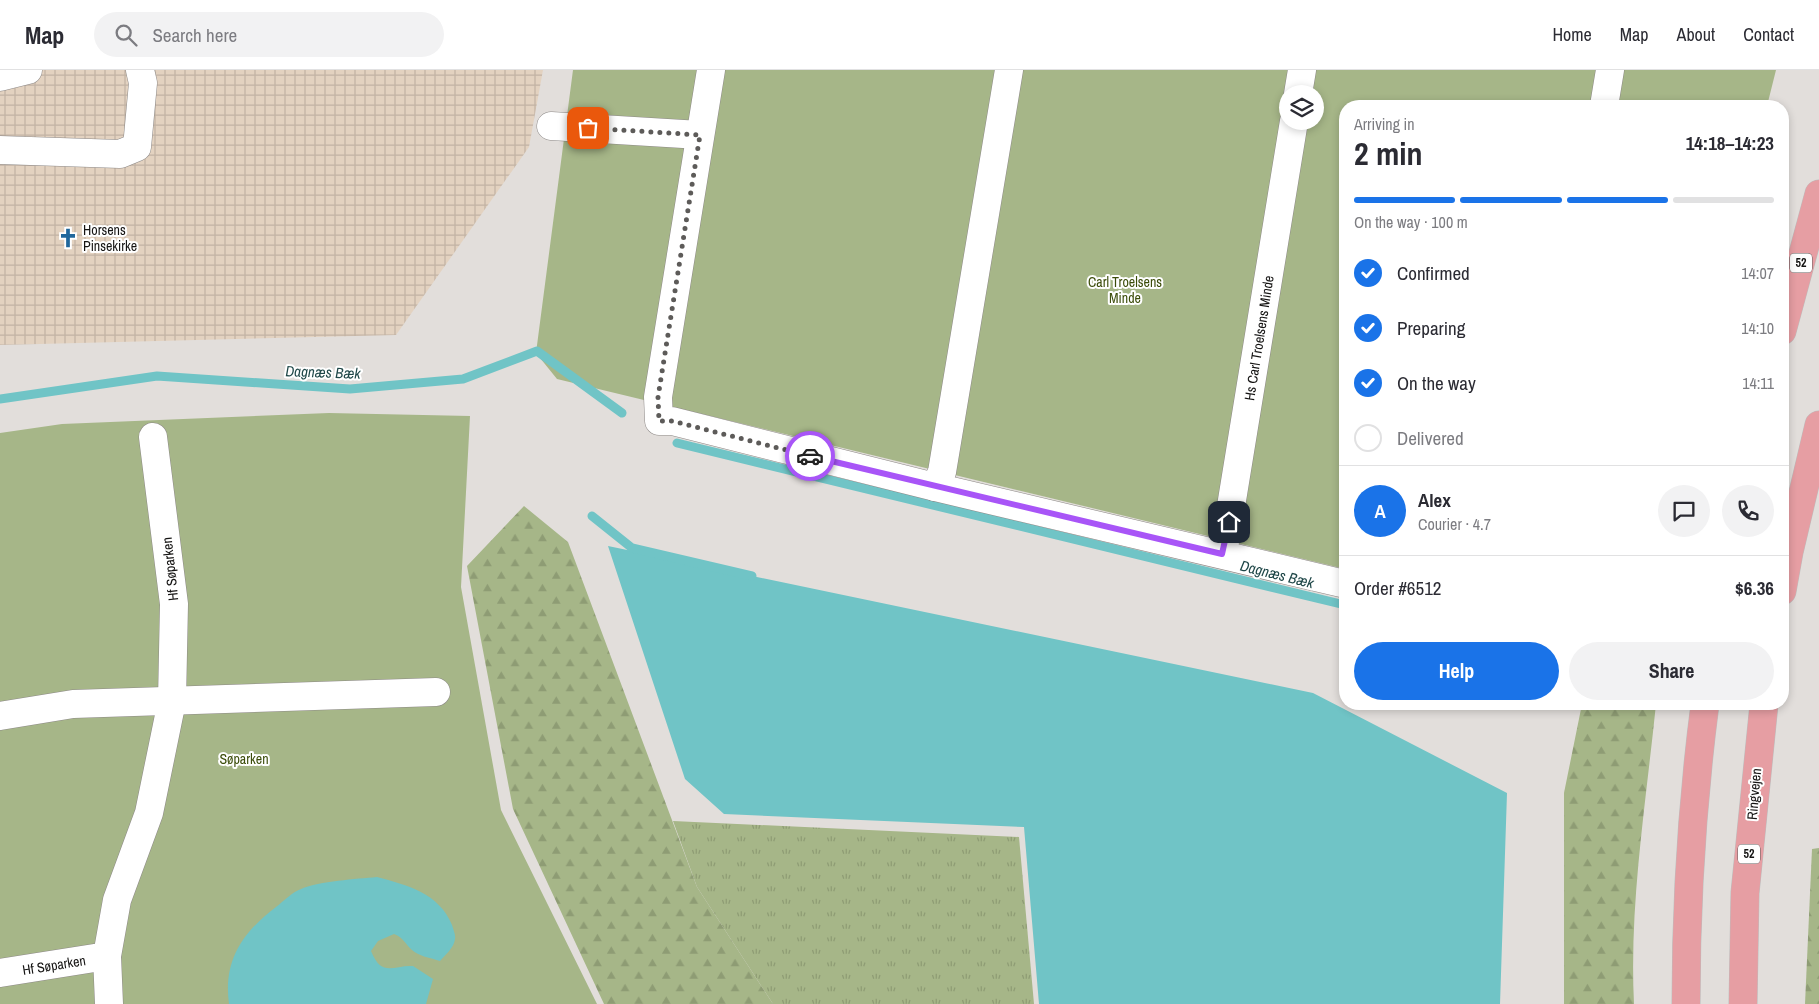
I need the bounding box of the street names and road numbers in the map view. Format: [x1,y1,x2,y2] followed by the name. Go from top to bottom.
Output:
[1790,254,1812,272] road number: 52
[1240,274,1278,402] street label: Hs Carl Troelsens Minde
[158,536,182,602] street label: Hf Søparken
[1743,767,1765,821] street label: Ringvejen
[1738,844,1760,864] road number: 52
[21,951,87,979] street label: Hf Søparken

